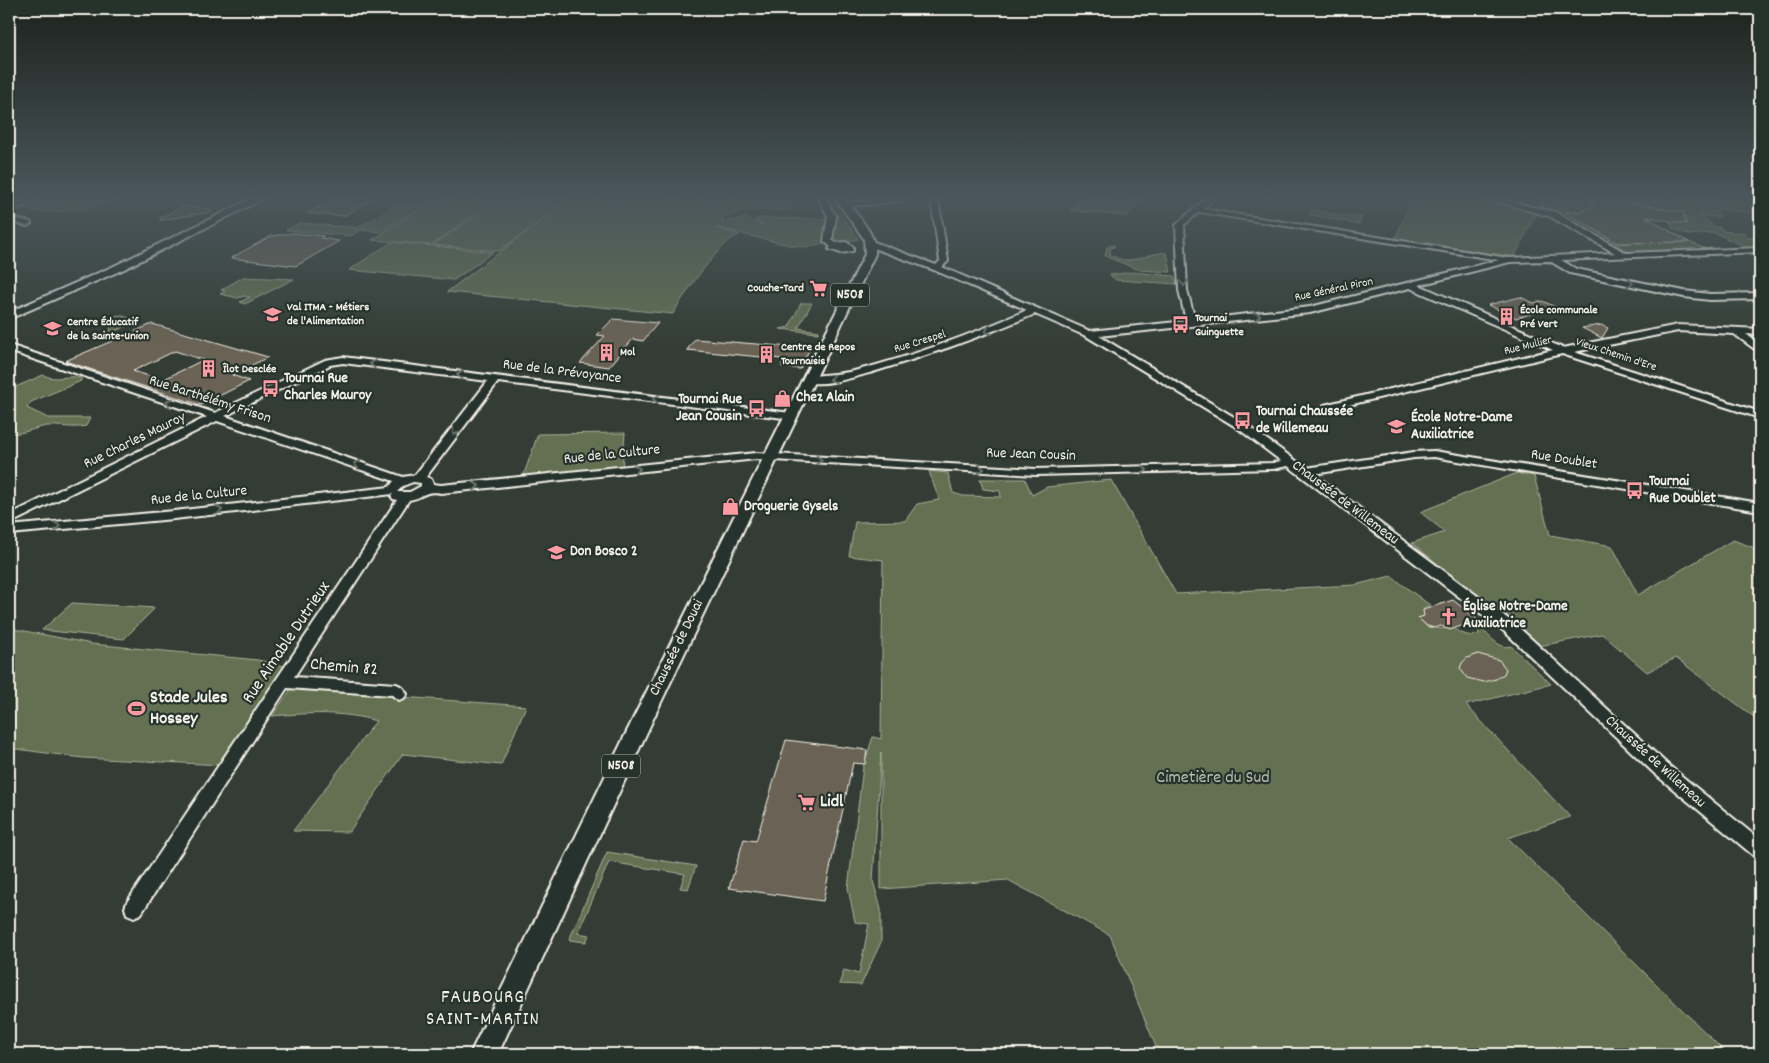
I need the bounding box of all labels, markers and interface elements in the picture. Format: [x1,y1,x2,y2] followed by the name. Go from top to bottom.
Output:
[1293,273,1375,307] street label: Rue Général Piron
[1625,277,1634,288] one-way arrow
[808,278,828,298] supermarket icon: Couche-Tard
[747,280,804,297] place label: Couche-Tard
[1178,280,1189,288] one-way arrow
[831,284,869,306] road number: N508
[287,299,369,330] place label: Val ITMA - Métiers de l'Alimentation
[1520,302,1598,333] place label: École communale Pré Vert
[263,304,283,324] school or university icon: Val ITMA - Métiers de l'Alimentation
[1496,307,1516,327] building icon: École communale Pré Vert
[1195,310,1245,341] place label: Tournai Guinguette
[1253,310,1261,321] one-way arrow
[67,314,149,345] place label: Centre Éducatif de la Sainte-Union
[1171,315,1191,335] bus stop icon: Tournai Guinguette
[43,319,63,339] school or university icon: Centre Éducatif de la Sainte-Union
[984,324,993,335] one-way arrow
[892,326,948,358] street label: Rue Crespel
[1502,332,1554,360] street label: Rue Mullier
[1573,334,1659,376] street label: Vieux Chemin d'Ere
[781,339,855,370] place label: Centre de Repos Tournaisis
[596,342,616,362] building icon: Mol
[620,344,635,361] place label: Mol
[757,344,777,364] building icon: Centre de Repos Tournaisis
[501,354,623,390] street label: Rue de la Prévoyance
[199,359,219,379] building icon: Îlot Desclée
[369,359,378,369] one-way arrow
[222,361,277,378] place label: Îlot Desclée
[284,368,372,407] place label: Tournai Rue Charles Mauroy
[146,370,274,430] street label: Rue Barthélémy Frison
[456,370,464,380] one-way arrow
[829,373,838,383] one-way arrow
[260,378,280,398] bus stop icon: Tournai Rue Charles Mauroy
[796,387,855,409] place label: Chez Alain
[772,388,792,408] shop icon: Chez Alain
[676,389,742,428] place label: Tournai Rue Jean Cousin
[652,394,660,405] one-way arrow
[165,398,174,408] one-way arrow
[746,399,766,419] bus stop icon: Tournai Rue Jean Cousin
[1256,401,1353,440] place label: Tournai Chaussée de Willemeau
[80,406,191,475] street label: Rue Charles Mauroy
[1411,407,1513,446] place label: École Notre-Dame Auxiliatrice
[1232,411,1252,431] bus stop icon: Tournai Chaussée de Willemeau
[1387,417,1407,437] school or university icon: École Notre-Dame Auxiliatrice
[452,426,460,435] one-way arrow
[563,439,662,471] street label: Rue de la Culture
[986,442,1076,468] street label: Rue Jean Cousin
[1529,444,1599,476] street label: Rue Doublet
[815,454,823,465] one-way arrow
[1287,455,1403,551] street label: Chaussée de Willemeau
[353,460,362,470] one-way arrow
[978,463,986,474] one-way arrow
[634,464,642,475] one-way arrow
[1140,465,1148,475] one-way arrow
[1649,471,1716,510] place label: Tournai Rue Doublet
[150,480,249,512] street label: Rue de la Culture
[472,480,480,491] one-way arrow
[1625,481,1645,501] bus stop icon: Tournai Rue Doublet
[744,496,838,518] place label: Droguerie Gysels
[720,497,740,517] shop icon: Droguerie Gysels
[215,505,223,516] one-way arrow
[54,520,62,531] one-way arrow
[570,541,638,563] place label: Don Bosco 2
[546,542,566,562] school or university icon: Don Bosco 2
[237,577,337,709] street label: Rue Aimable Dutrieux
[644,596,710,700] street label: Chaussée de Douai
[1463,596,1568,635] place label: Église Notre-Dame Auxiliatrice
[1439,606,1459,626] church icon: Église Notre-Dame Auxiliatrice
[309,653,379,683] street label: Chemin 82
[150,686,228,732] place label: Stade Jules Hossey
[126,698,146,718] sports icon: Stade Jules Hossey
[1600,711,1710,813] street label: Chaussée de Willemeau
[602,754,640,778] road number: N508
[1156,766,1270,791] park label: Cimetière du Sud
[820,790,844,815] place label: Lidl
[796,792,816,812] supermarket icon: Lidl
[426,985,540,1034] district label: FAUBOURG SAINT-MARTIN

